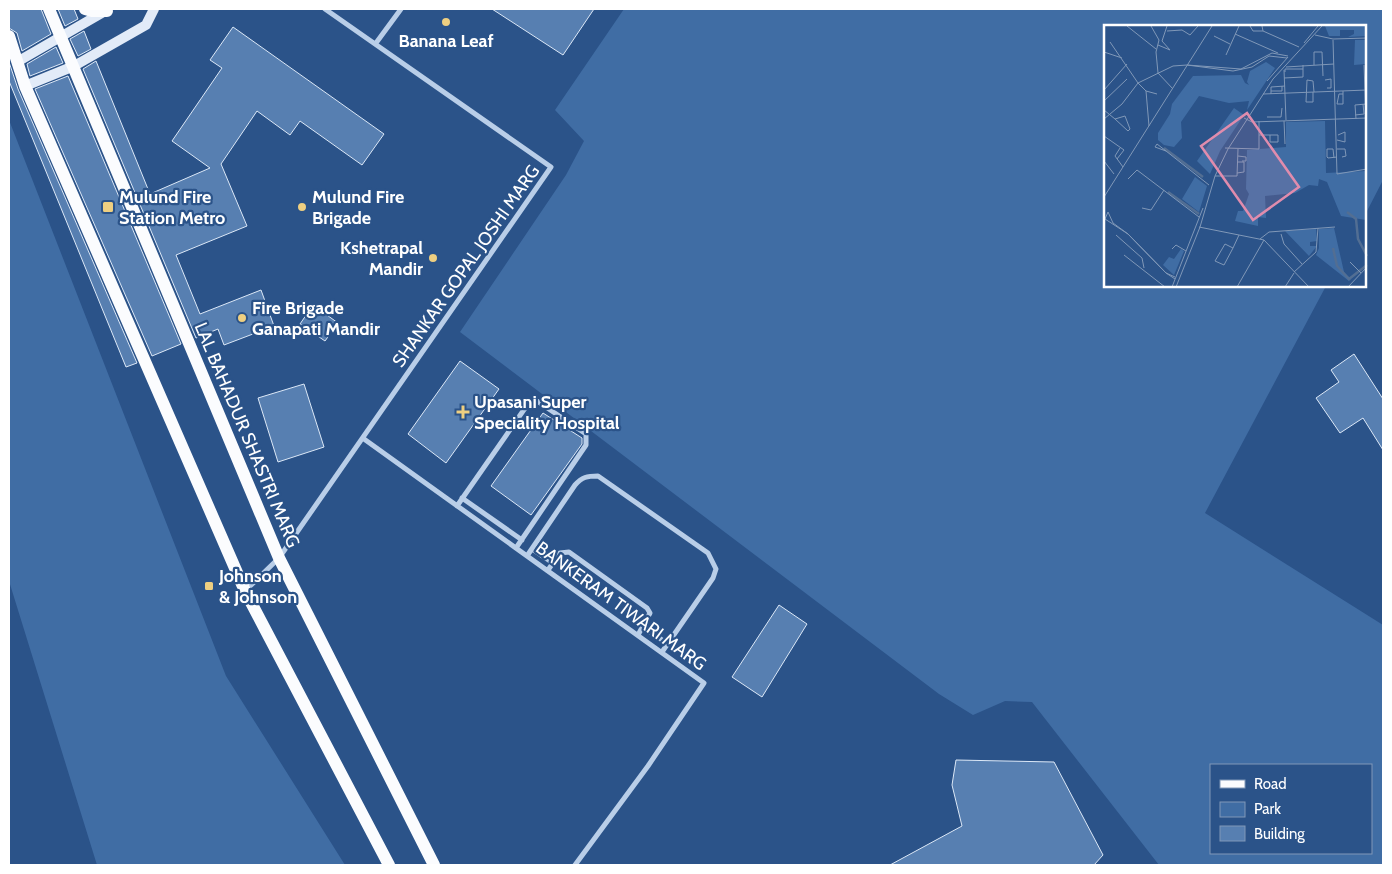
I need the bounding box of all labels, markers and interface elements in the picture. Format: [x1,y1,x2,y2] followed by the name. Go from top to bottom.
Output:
[440,16,452,28] marker: Banana Leaf
[1104,25,1367,288] inset map
[398,30,494,52] place label: Banana Leaf
[388,161,544,371] street label: SHANKAR GOPAL JOSHI MARG
[119,186,225,229] place label: Mulund Fire Station Metro
[312,186,404,229] place label: Mulund Fire Brigade
[101,200,115,214] marker: Mulund Fire Station Metro
[296,201,308,213] marker: Mulund Fire Brigade
[340,237,423,280] place label: Kshetrapal Mandir
[427,252,439,264] marker: Kshetrapal Mandir
[252,297,380,340] place label: Fire Brigade Ganapati Mandir
[236,312,248,324] marker: Fire Brigade Ganapati Mandir
[190,319,304,551] street label: LAL BAHADUR SHASTRI MARG
[474,391,620,434] place label: Upasani Super Speciality Hospital
[456,405,470,419] marker: Upasani Super Speciality Hospital
[532,537,710,675] street label: BANKERAM TIWARI MARG
[218,565,297,608] place label: Johnson & Johnson
[203,580,215,592] marker: Johnson & Johnson
[1210,764,1372,854] legend
[1254,775,1287,793] text: Road
[1254,800,1281,818] text: Park
[1254,825,1305,843] text: Building

